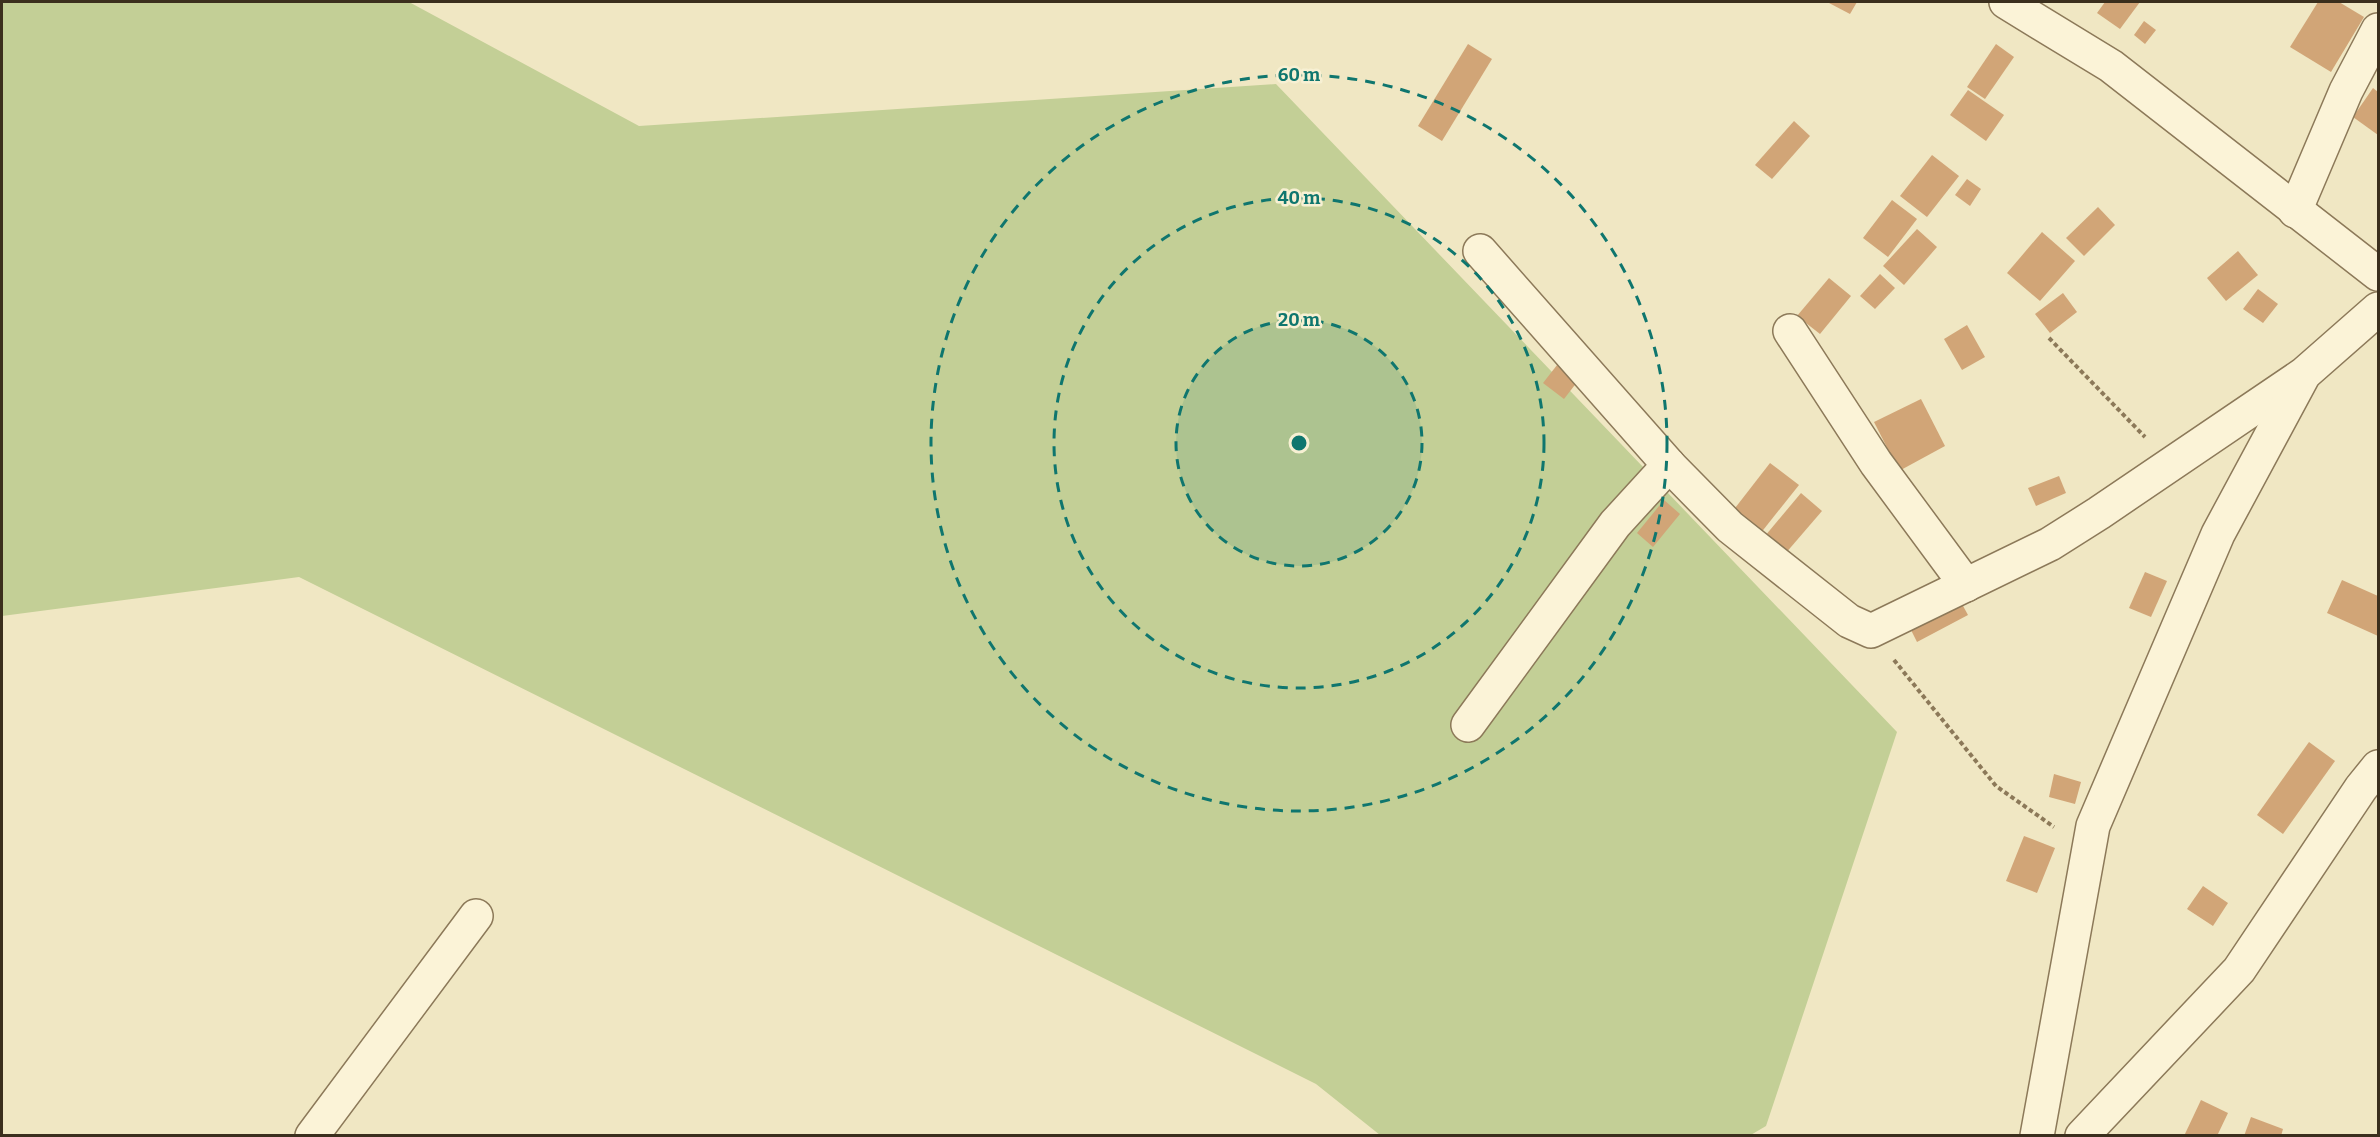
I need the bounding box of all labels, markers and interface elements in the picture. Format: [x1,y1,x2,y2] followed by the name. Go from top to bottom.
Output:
[1278,64,1320,86] text: 60 m
[1278,187,1320,209] text: 40 m
[1278,309,1320,331] text: 20 m
[1289,433,1309,453] centre of rings

